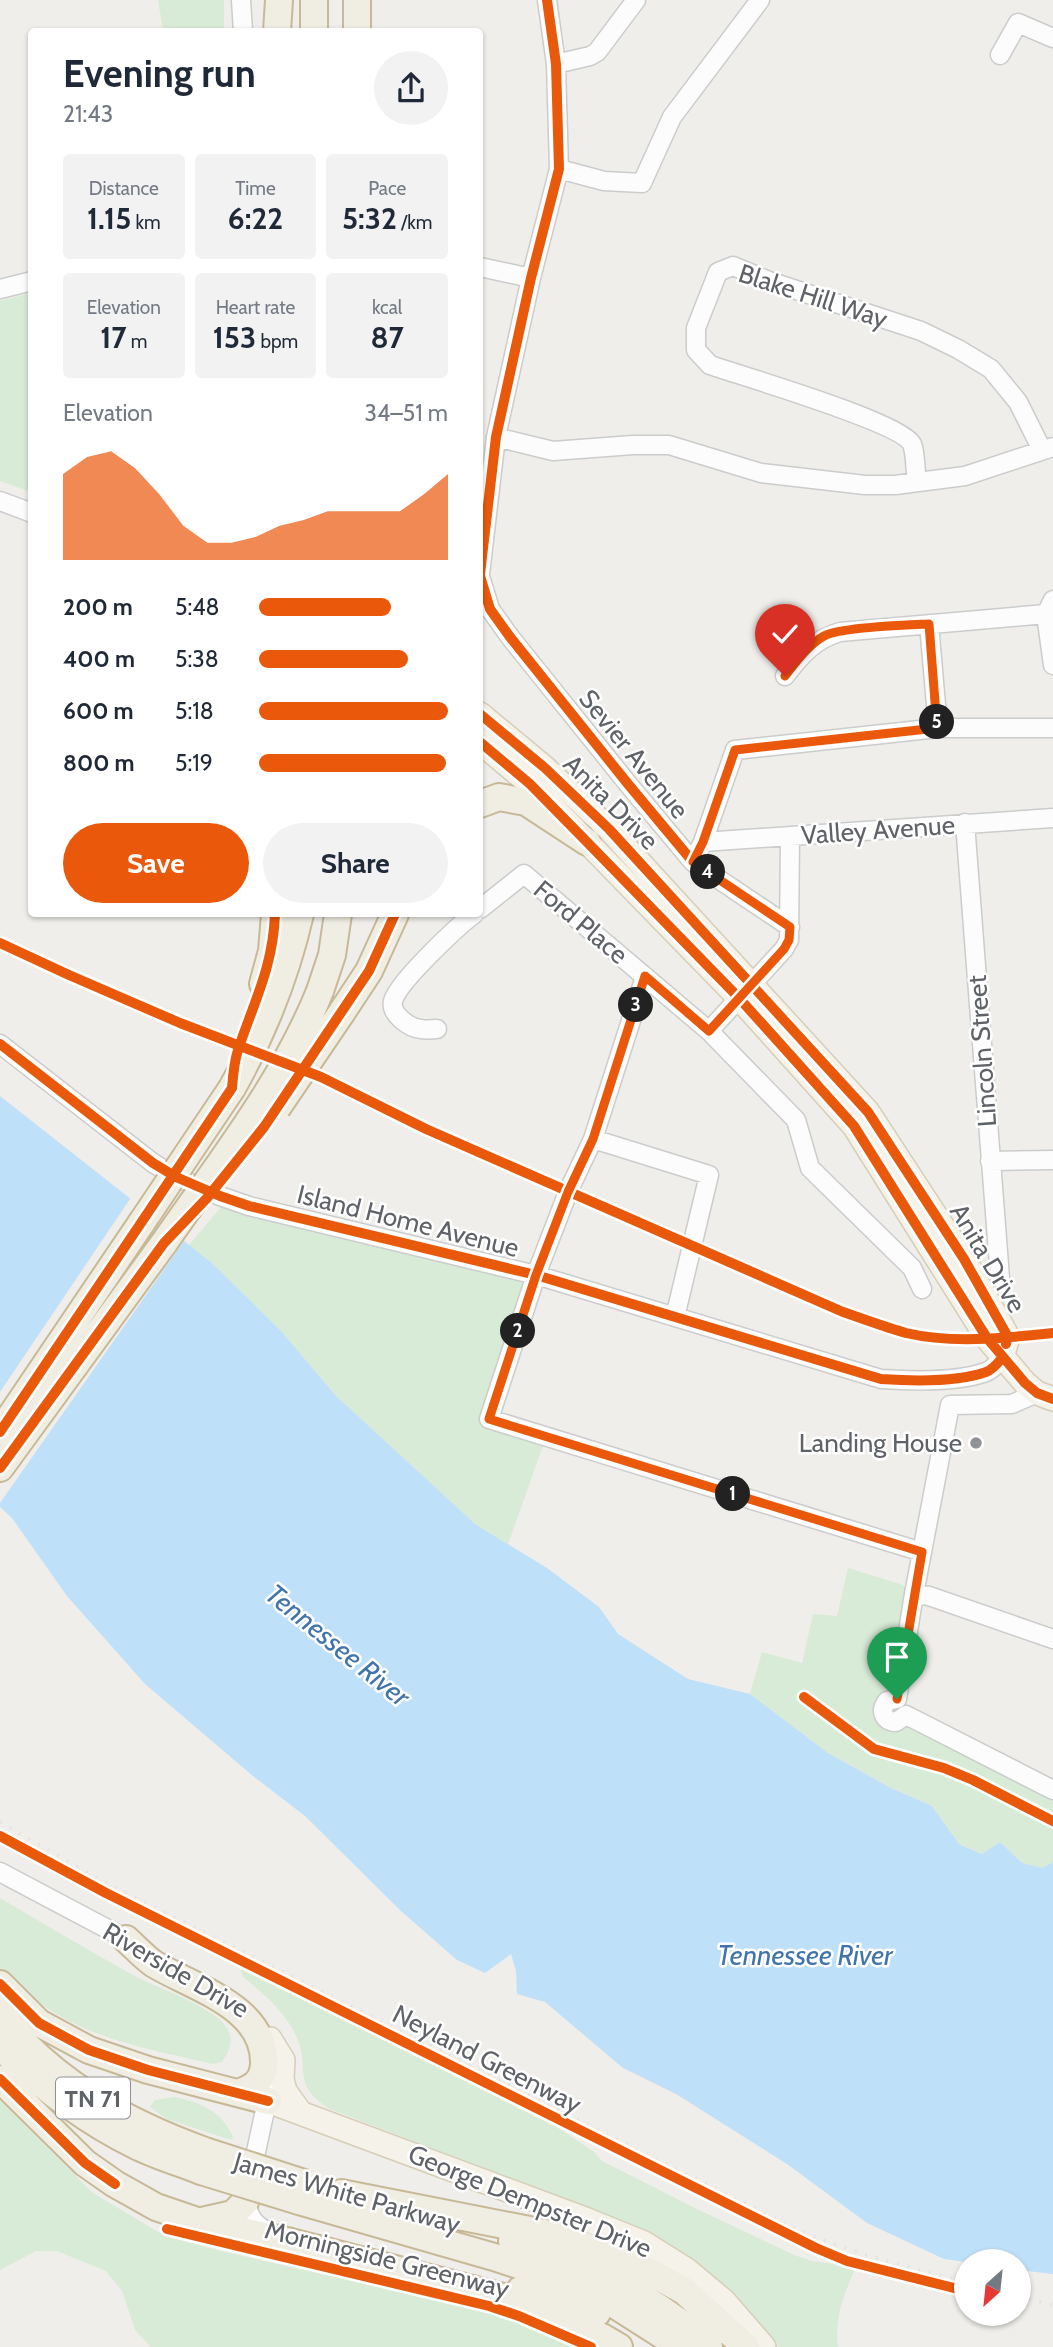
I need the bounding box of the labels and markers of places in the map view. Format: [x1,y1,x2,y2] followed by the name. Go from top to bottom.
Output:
[755,604,815,676] pin
[920,704,954,740] pin: 5
[690,854,726,890] pin: 4
[618,988,654,1023] pin: 3
[500,1314,536,1348] pin: 2
[799,1427,962,1459] place label: Landing House
[968,1435,984,1451] marker: Landing House
[716,1476,750,1512] pin: 1
[867,1627,927,1699] pin

